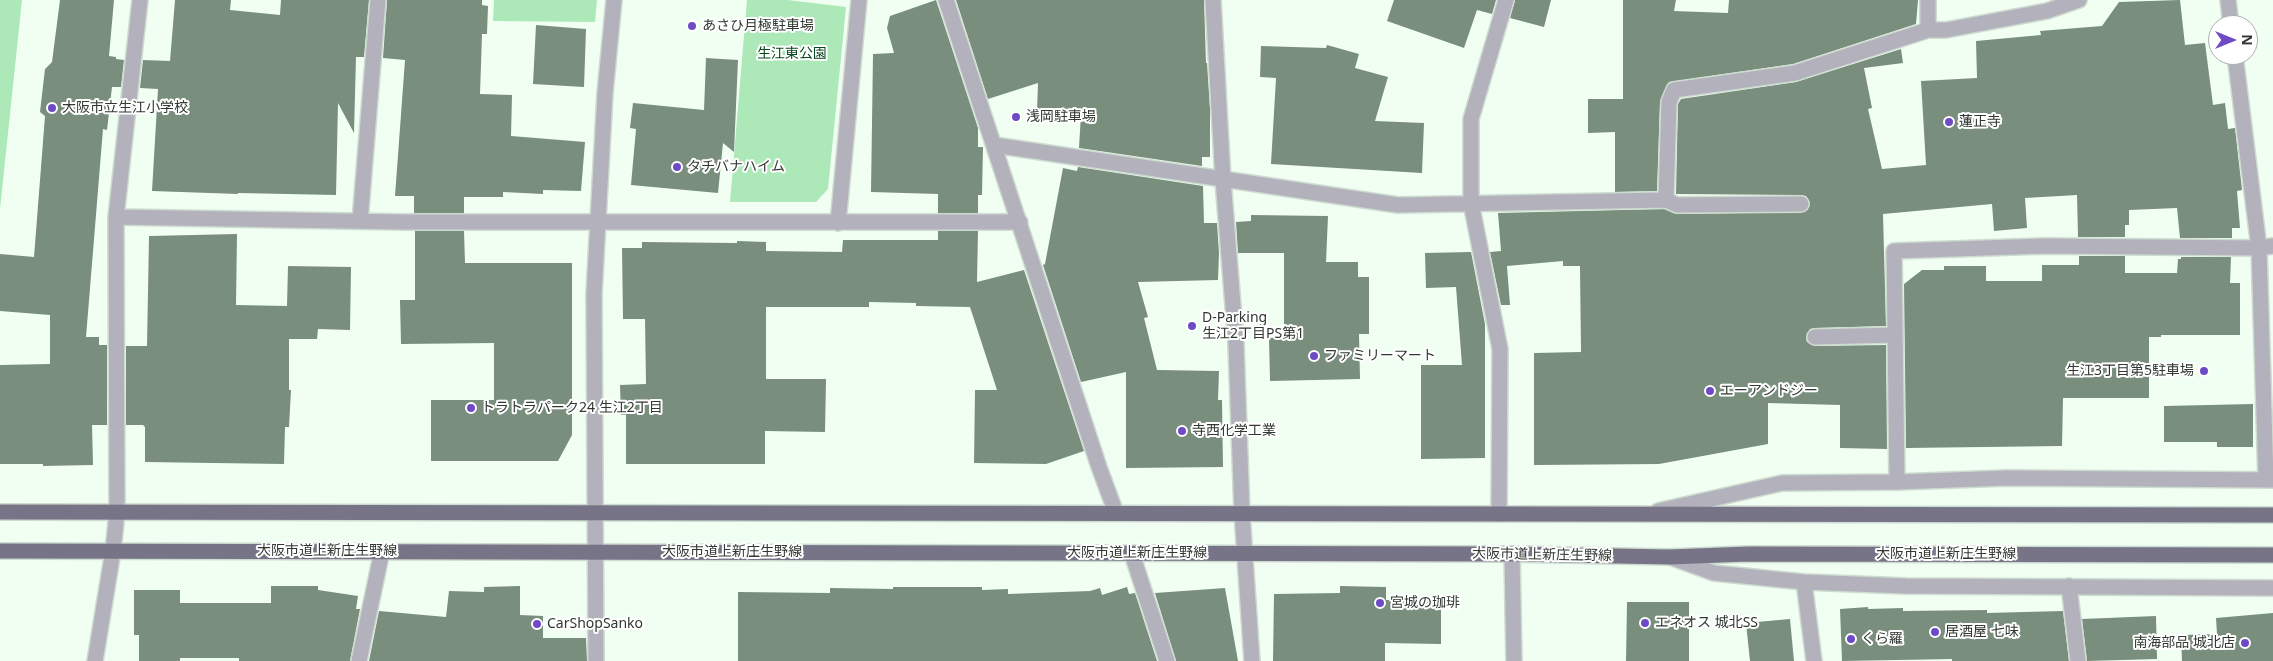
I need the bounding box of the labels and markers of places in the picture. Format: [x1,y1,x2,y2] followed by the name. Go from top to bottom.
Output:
[702,18,814,34] place label: あさひ月極駐車場
[686,20,698,32] marker: あさひ月極駐車場
[62,100,188,116] place label: 大阪市立生江小学校
[46,102,58,114] marker: 大阪市立生江小学校
[1026,109,1096,125] place label: 浅岡駐車場
[1010,111,1022,123] marker: 浅岡駐車場
[1959,114,2001,130] place label: 蓮正寺
[1943,116,1955,128] marker: 蓮正寺
[687,159,785,175] place label: タチバナハイム
[671,161,683,173] marker: タチバナハイム
[1202,310,1304,342] place label: D-Parking 生江2丁目PS第1
[1186,320,1198,332] marker: D-Parking 生江2丁目PS第1
[1324,348,1436,364] place label: ファミリーマート
[1308,350,1320,362] marker: ファミリーマート
[2066,363,2194,379] place label: 生江3丁目第5駐車場
[2198,365,2210,377] marker: 生江3丁目第5駐車場
[1720,383,1818,399] place label: エーアンドジー
[1704,385,1716,397] marker: エーアンドジー
[481,400,663,416] place label: トラトラパーク24 生江2丁目
[465,402,477,414] marker: トラトラパーク24 生江2丁目
[1192,423,1276,439] place label: 寺西化学工業
[1176,425,1188,437] marker: 寺西化学工業
[1390,595,1460,611] place label: 宮城の珈琲
[1374,597,1386,609] marker: 宮城の珈琲
[1655,615,1758,631] place label: エネオス 城北SS
[547,616,643,632] place label: CarShopSanko
[1639,617,1651,629] marker: エネオス 城北SS
[531,618,543,630] marker: CarShopSanko
[1945,624,2019,640] place label: 居酒屋 七味
[1929,626,1941,638] marker: 居酒屋 七味
[1861,631,1903,647] place label: くら羅
[1845,633,1857,645] marker: くら羅
[2133,635,2235,651] place label: 南海部品 城北店
[2239,637,2251,649] marker: 南海部品 城北店

